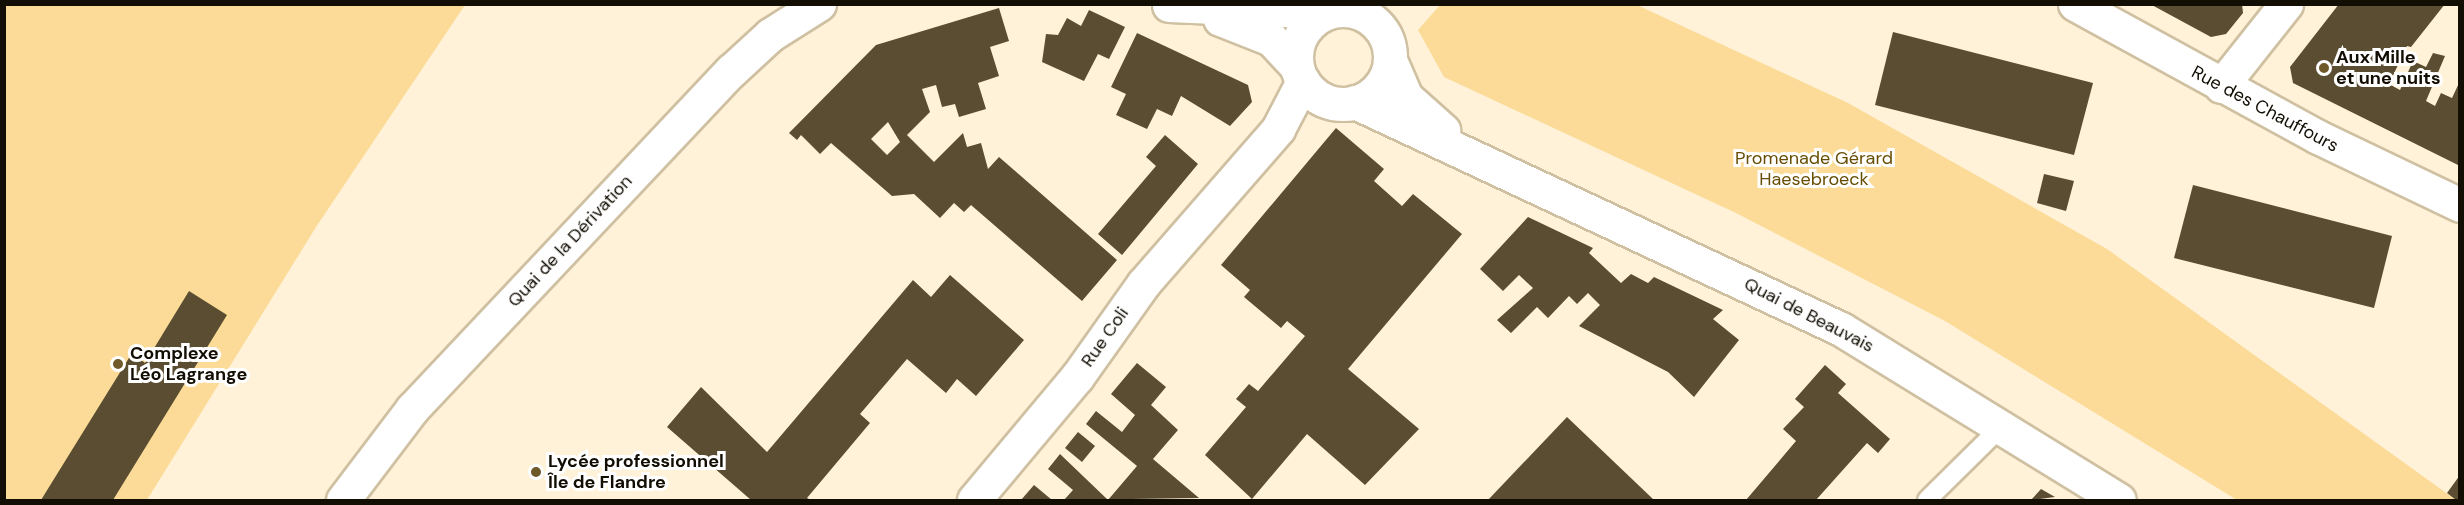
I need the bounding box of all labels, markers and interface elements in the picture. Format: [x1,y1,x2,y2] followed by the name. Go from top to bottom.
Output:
[2336,47,2440,90] place label: Aux Mille et une nuits
[2188,61,2342,157] street label: Rue des Chauffours
[2317,61,2331,75] marker: Aux Mille et une nuits
[1735,148,1893,190] park label: Promenade Gérard Haesebroeck
[503,171,637,311] street label: Quai de la Dérivation
[1740,273,1878,357] street label: Quai de Beauvais
[1077,303,1133,371] street label: Rue Coli
[130,343,247,386] place label: Complexe Léo Lagrange
[111,357,125,371] marker: Complexe Léo Lagrange
[548,451,724,494] place label: Lycée professionnel Île de Flandre
[529,465,543,479] marker: Lycée professionnel Île de Flandre

